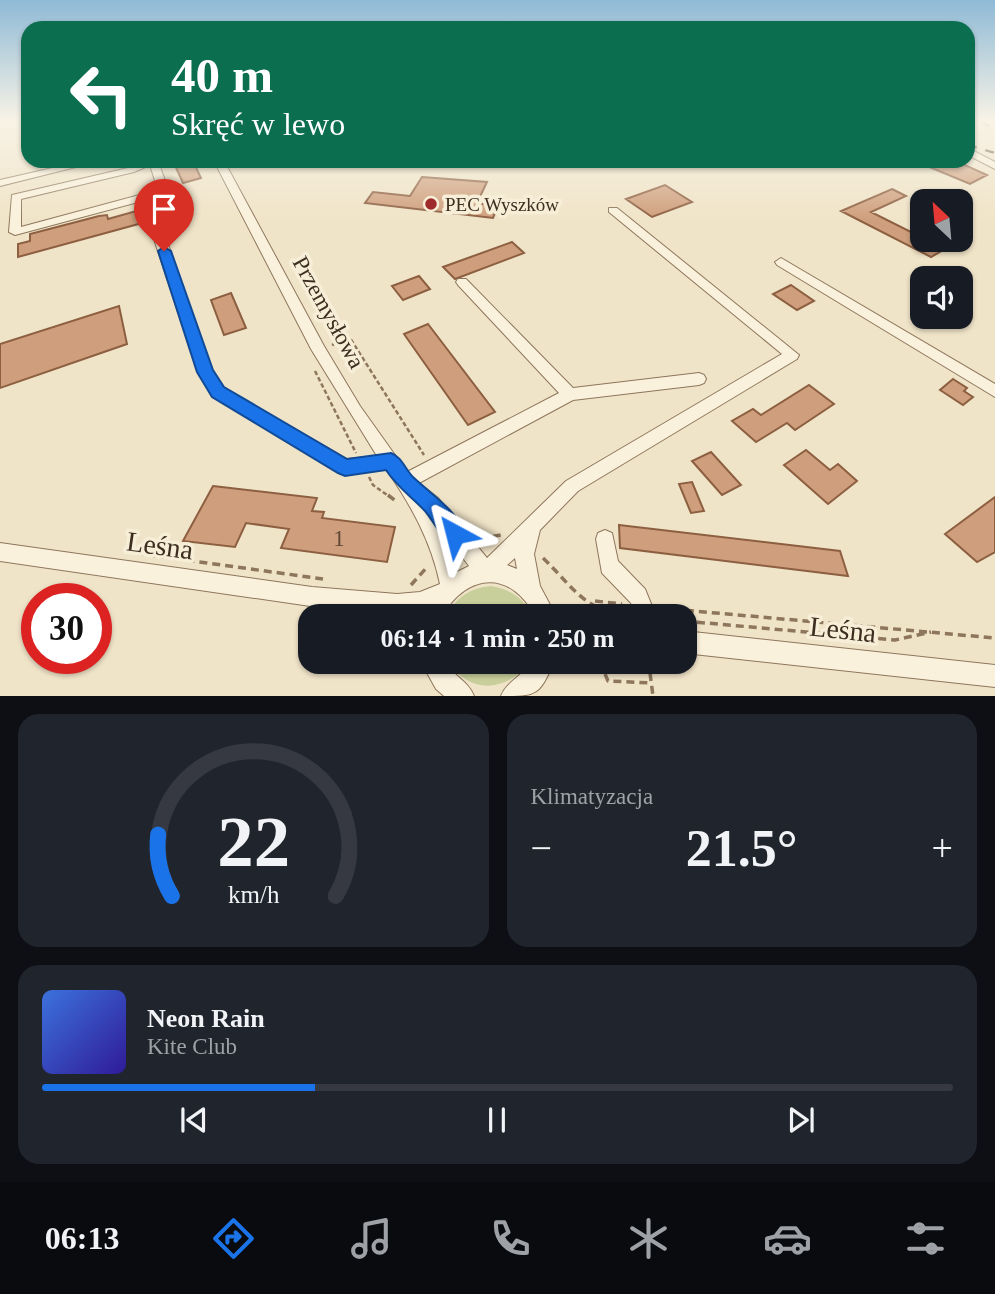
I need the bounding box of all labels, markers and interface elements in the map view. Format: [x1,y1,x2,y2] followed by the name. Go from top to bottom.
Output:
[171,48,273,103] text: 40 m
[56,49,147,140] icon: left
[171,106,345,142] text: Skręć w lewo
[134,179,194,251] pin
[910,189,973,252] north arrow
[910,189,973,329] map controls
[145,190,183,228] icon: arrive
[445,194,559,215] place label: PEC Wyszków
[423,196,439,212] marker: PEC Wyszków
[288,252,370,372] street label: Przemysłowa
[910,266,973,329] button: sound
[418,497,492,571] position arrow
[125,525,196,566] street label: Leśna
[333,526,345,551] house number: 1
[21,583,112,674] speed limit sign: 30
[808,611,878,648] street label: Leśna
[381,624,615,653] text: 06:14 · 1 min · 250 m
[531,784,653,809] text: Klimatyzacja
[217,802,290,883] text: 22
[686,820,798,877] text: 21.5°
[531,827,552,869] text: −
[932,827,953,869] text: +
[228,881,279,908] text: km/h
[147,1004,265,1033] text: Neon Rain
[147,1034,237,1059] text: Kite Club
[175,1101,213,1139] icon: previous
[478,1101,516,1139] icon: pause
[782,1101,820,1139] icon: next
[209,1214,258,1263] icon: directions
[347,1214,396,1263] icon: music
[486,1214,535,1263] icon: phone
[624,1214,673,1263] icon: climate
[763,1214,812,1263] icon: car
[901,1214,950,1263] icon: filters
[45,1220,119,1256] text: 06:13

